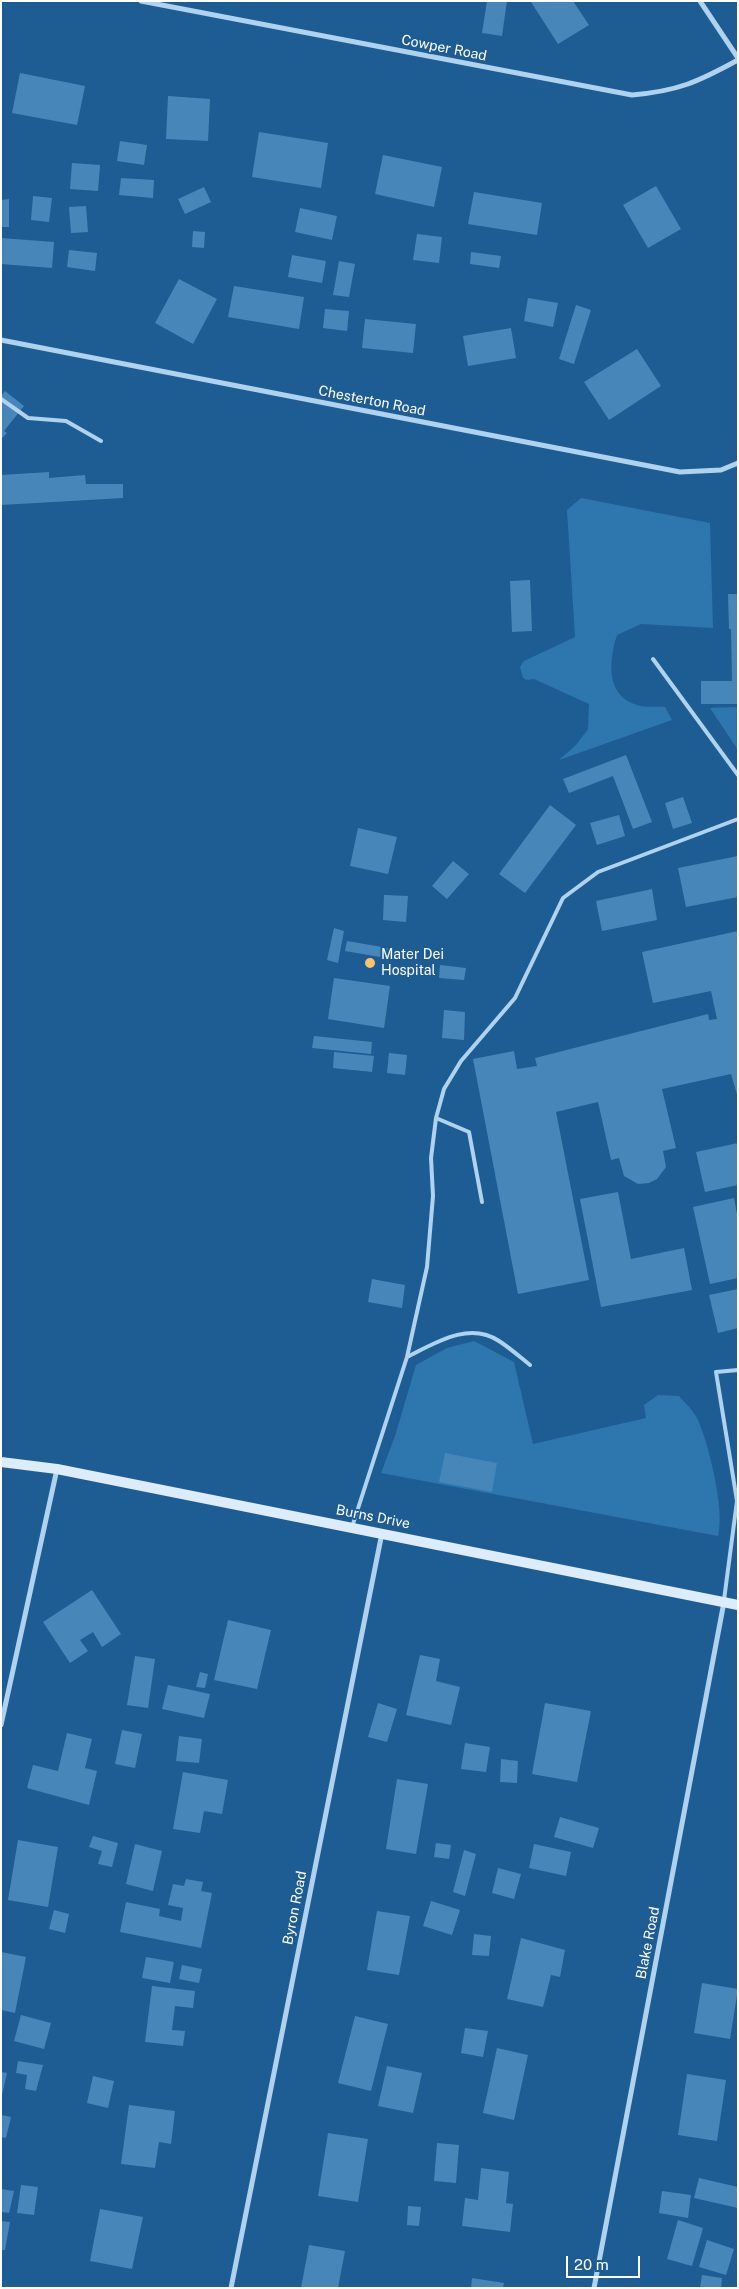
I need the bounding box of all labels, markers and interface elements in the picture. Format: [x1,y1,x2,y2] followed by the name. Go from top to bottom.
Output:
[400,31,488,65] street label: Cowper Road
[317,382,427,420] street label: Chesterton Road
[381,947,444,980] place label: Mater Dei Hospital
[363,956,377,970] marker: Mater Dei Hospital
[335,1502,411,1532] street label: Burns Drive
[280,1870,310,1946] street label: Byron Road
[633,1905,663,1981] street label: Blake Road
[569,2246,643,2278] scale bar
[574,2256,609,2273] text: 20 m

